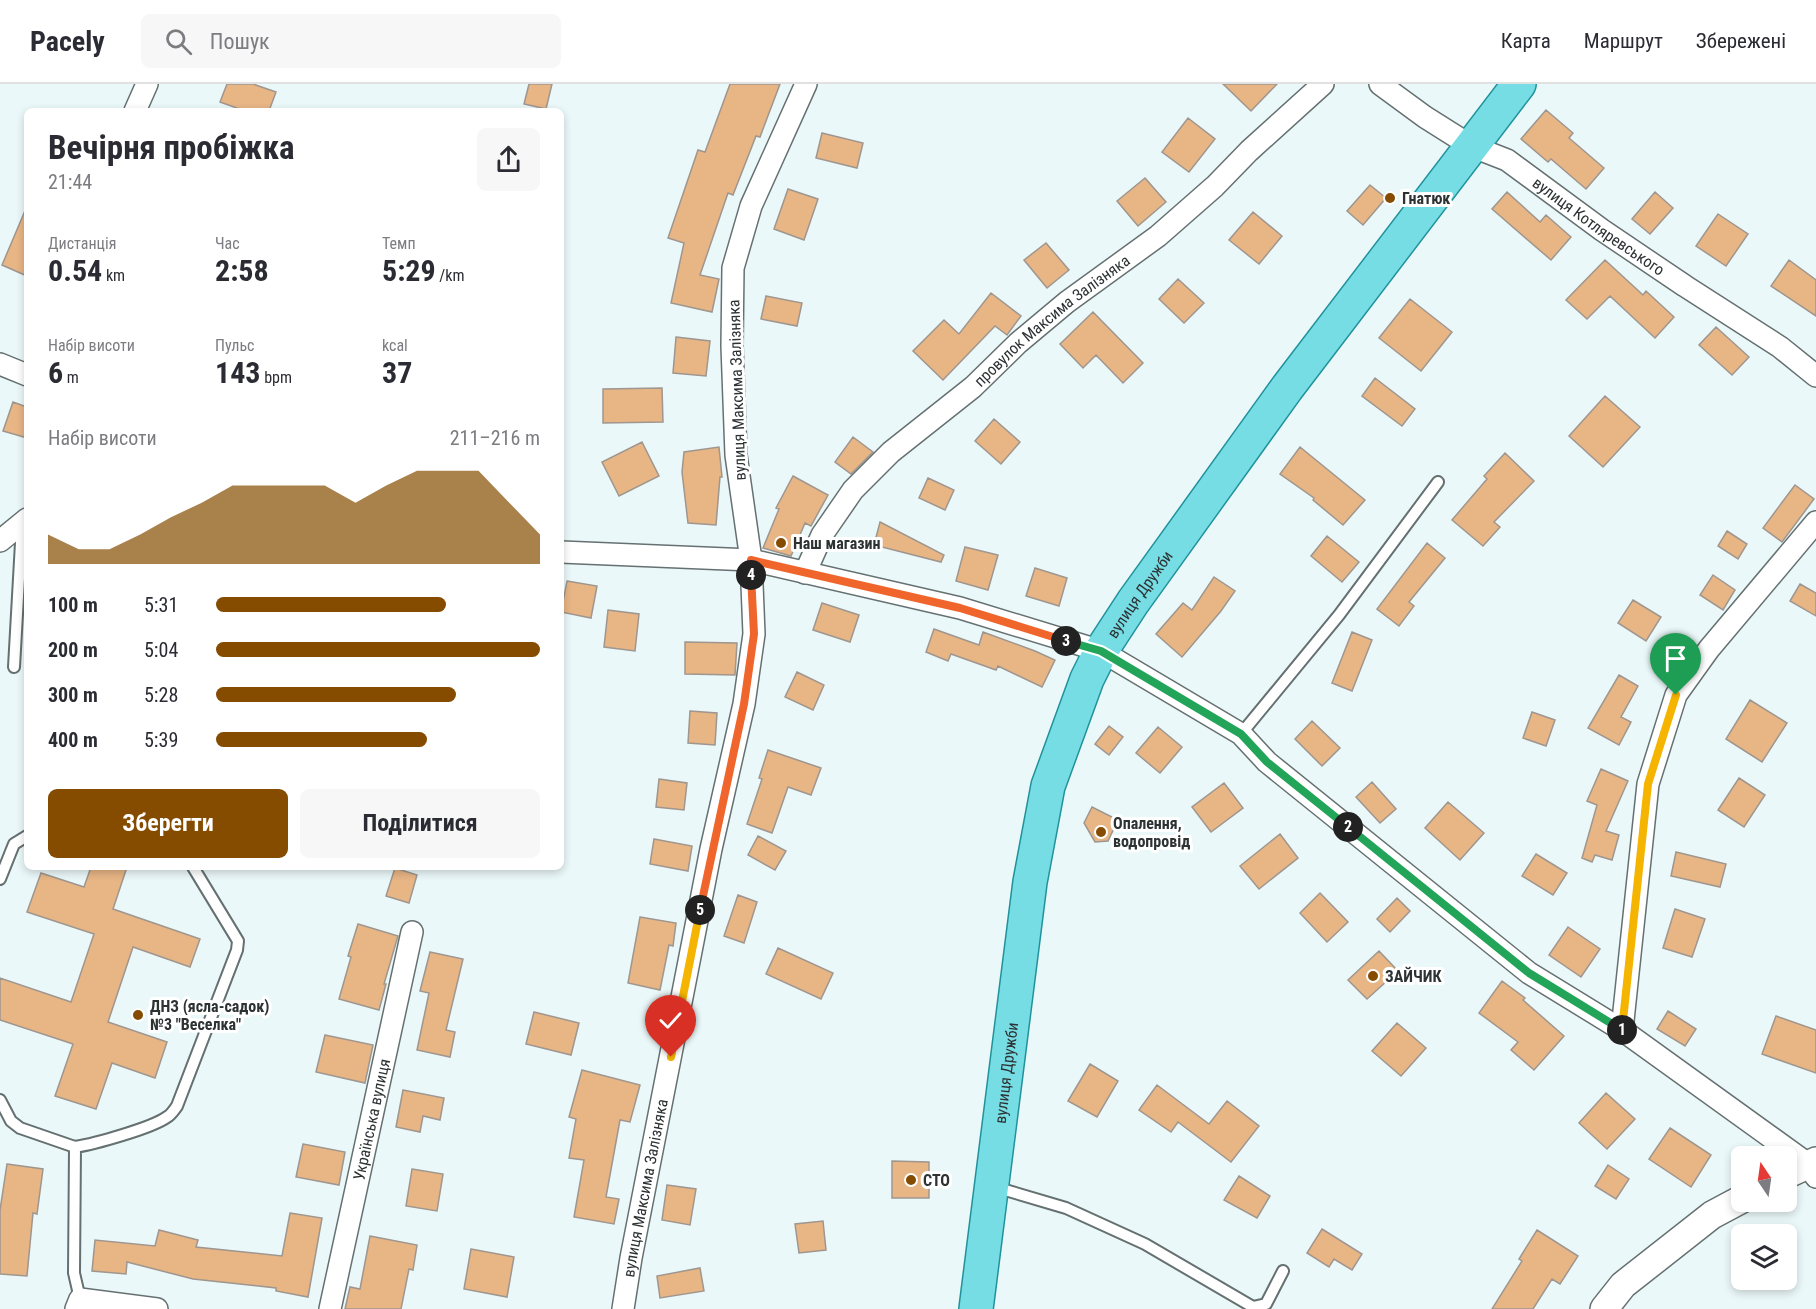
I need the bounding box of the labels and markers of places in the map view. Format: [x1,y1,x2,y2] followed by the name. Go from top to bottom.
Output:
[1402,189,1450,208] place label: Гнатюк
[1383,191,1397,205] marker: Гнатюк
[793,534,880,553] place label: Наш магазин
[774,536,788,550] marker: Наш магазин
[736,560,766,590] pin: 4
[1051,626,1081,656] pin: 3
[1650,633,1701,695] pin
[1333,812,1363,842] pin: 2
[1113,814,1190,851] place label: Опалення, водопровід
[1094,825,1108,839] marker: Опалення, водопровід
[685,895,715,925] pin: 5
[1385,966,1442,986] place label: ЗАЙЧИК
[1366,969,1380,983] marker: ЗАЙЧИК
[645,995,696,1057] pin
[150,997,270,1034] place label: ДНЗ (ясла-садок) №3 "Веселка"
[131,1008,145,1022] marker: ДНЗ (ясла-садок) №3 "Веселка"
[1607,1015,1637,1045] pin: 1
[923,1171,950,1190] place label: СТО
[904,1173,918,1187] marker: СТО

